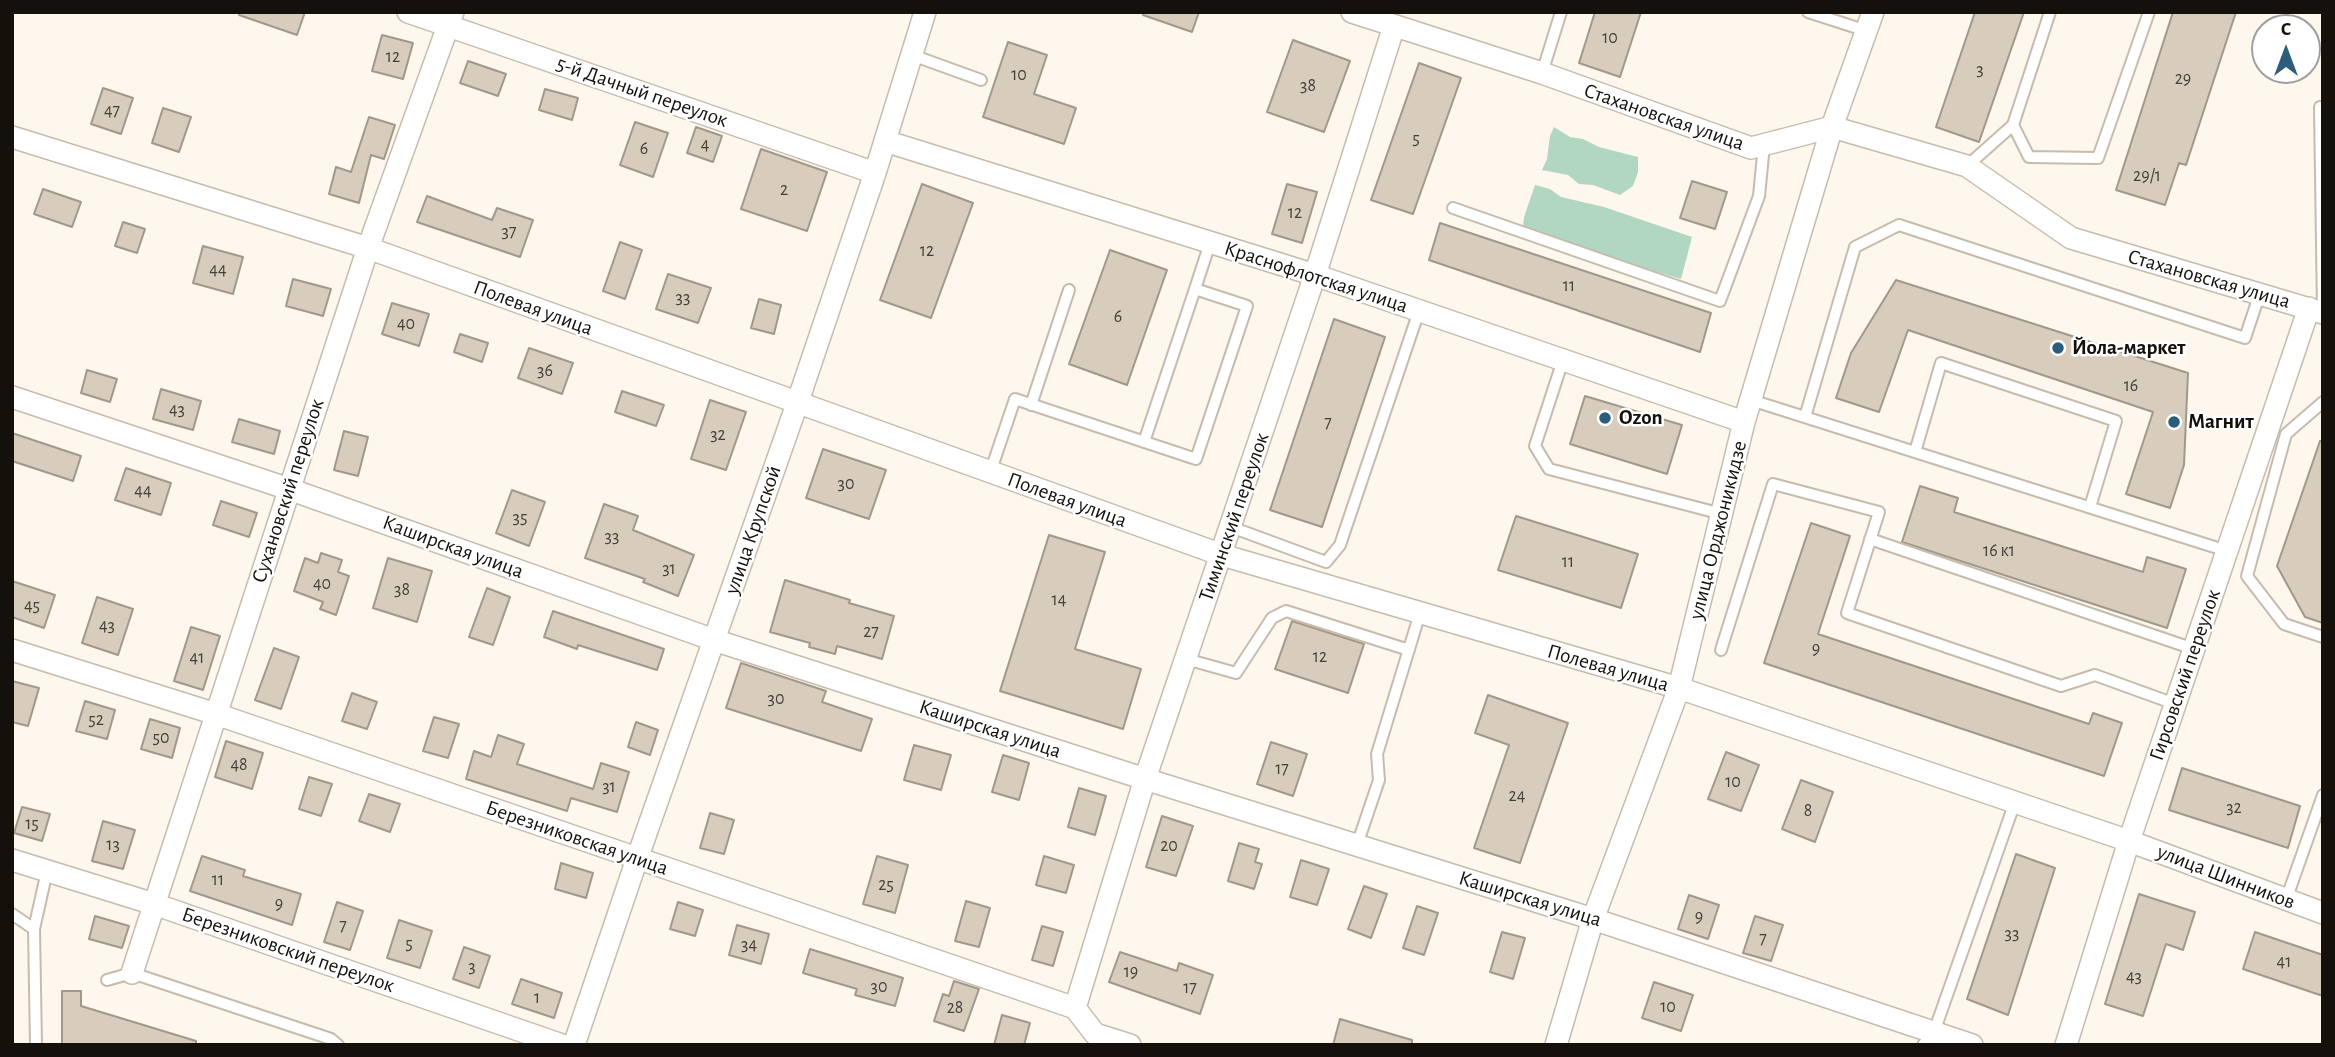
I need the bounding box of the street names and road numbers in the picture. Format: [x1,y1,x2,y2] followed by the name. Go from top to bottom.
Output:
[553,51,731,133] street label: 5-й Дачный переулок
[1581,78,1747,156] street label: Стахановская улица
[1221,235,1411,319] street label: Краснофлотская улица
[2125,244,2293,314] street label: Стахановская улица
[470,275,596,341] street label: Полевая улица
[246,396,330,586] street label: Сухановский переулок
[1193,429,1275,605] street label: Тиминский переулок
[1684,438,1752,622] street label: улица Орджоникидзе
[719,462,787,598] street label: улица Крупской
[1004,467,1130,533] street label: Полевая улица
[379,510,527,584] street label: Каширская улица
[2144,586,2226,764] street label: Гирсовский переулок
[1544,639,1672,697] street label: Полевая улица
[916,694,1064,764] street label: Каширская улица
[483,795,671,881] street label: Березниковская улица
[2153,839,2299,915] street label: улица Шинников
[1456,865,1604,933] street label: Каширская улица
[178,902,398,998] street label: Березниковский переулок

